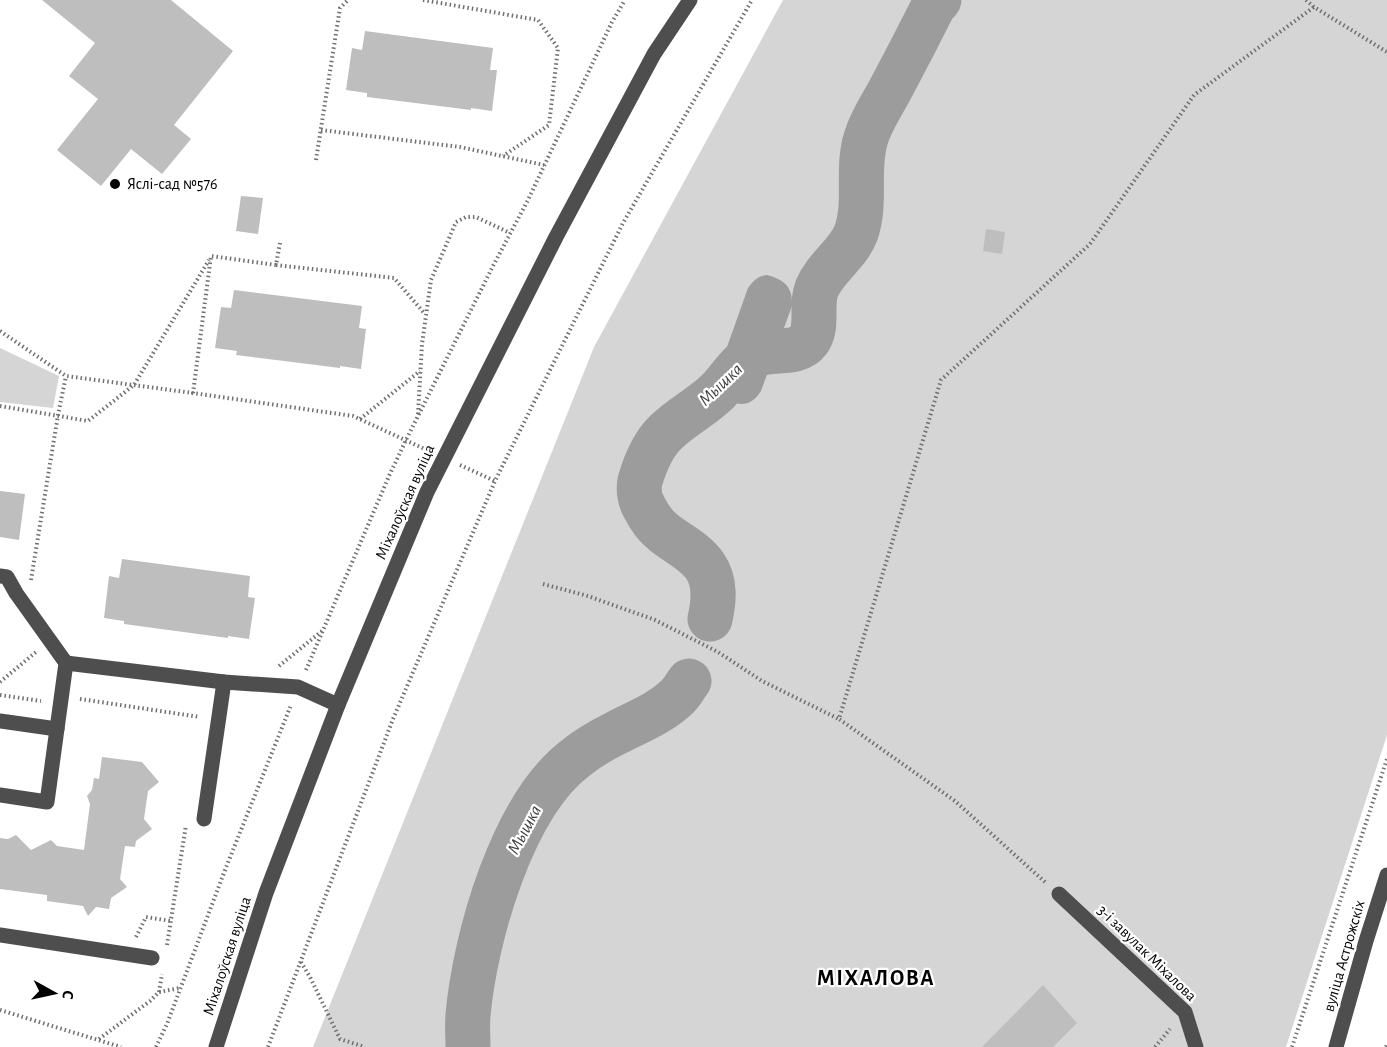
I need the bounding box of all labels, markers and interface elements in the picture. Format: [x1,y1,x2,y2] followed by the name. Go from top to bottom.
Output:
[127,176,218,192] place label: Яслі-сад №576
[108,177,122,191] marker: Яслі-сад №576
[696,360,746,410] water label: Мышка
[372,442,438,562] street label: Міхалоўская вуліца
[505,803,545,857] water label: Мышка
[200,895,255,1018] street label: Міхалоўская вуліца
[1320,898,1369,1014] street label: вуліца Астрожскіх
[1094,902,1200,1005] street label: 3-і завулак Міхалова
[24,963,84,1023] north arrow
[817,967,935,989] district label: МІХАЛОВА
[59,989,76,1001] text: С

